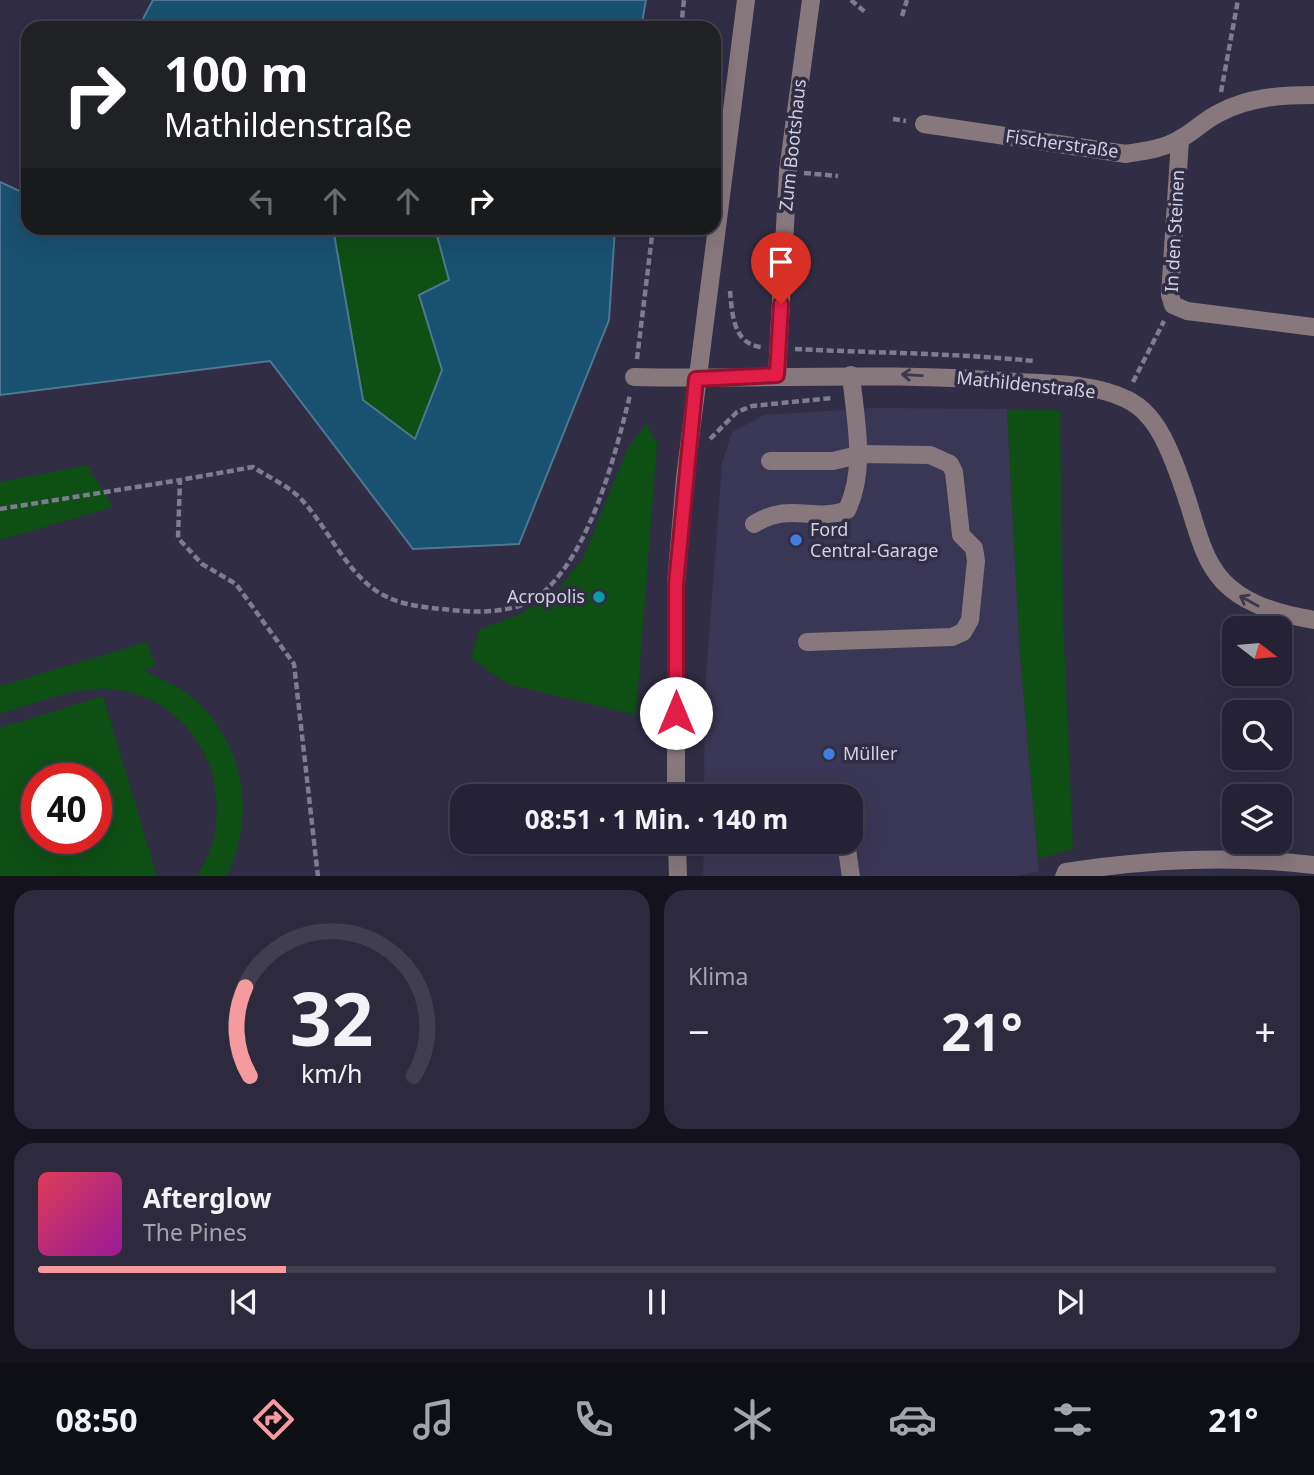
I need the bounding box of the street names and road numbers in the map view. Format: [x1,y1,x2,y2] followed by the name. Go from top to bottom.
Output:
[773,78,811,212] street label: Zum Bootshaus
[1004,123,1120,163] street label: Fischerstraße
[1159,169,1189,293] street label: In den Steinen
[955,365,1097,403] street label: Mathildenstraße

